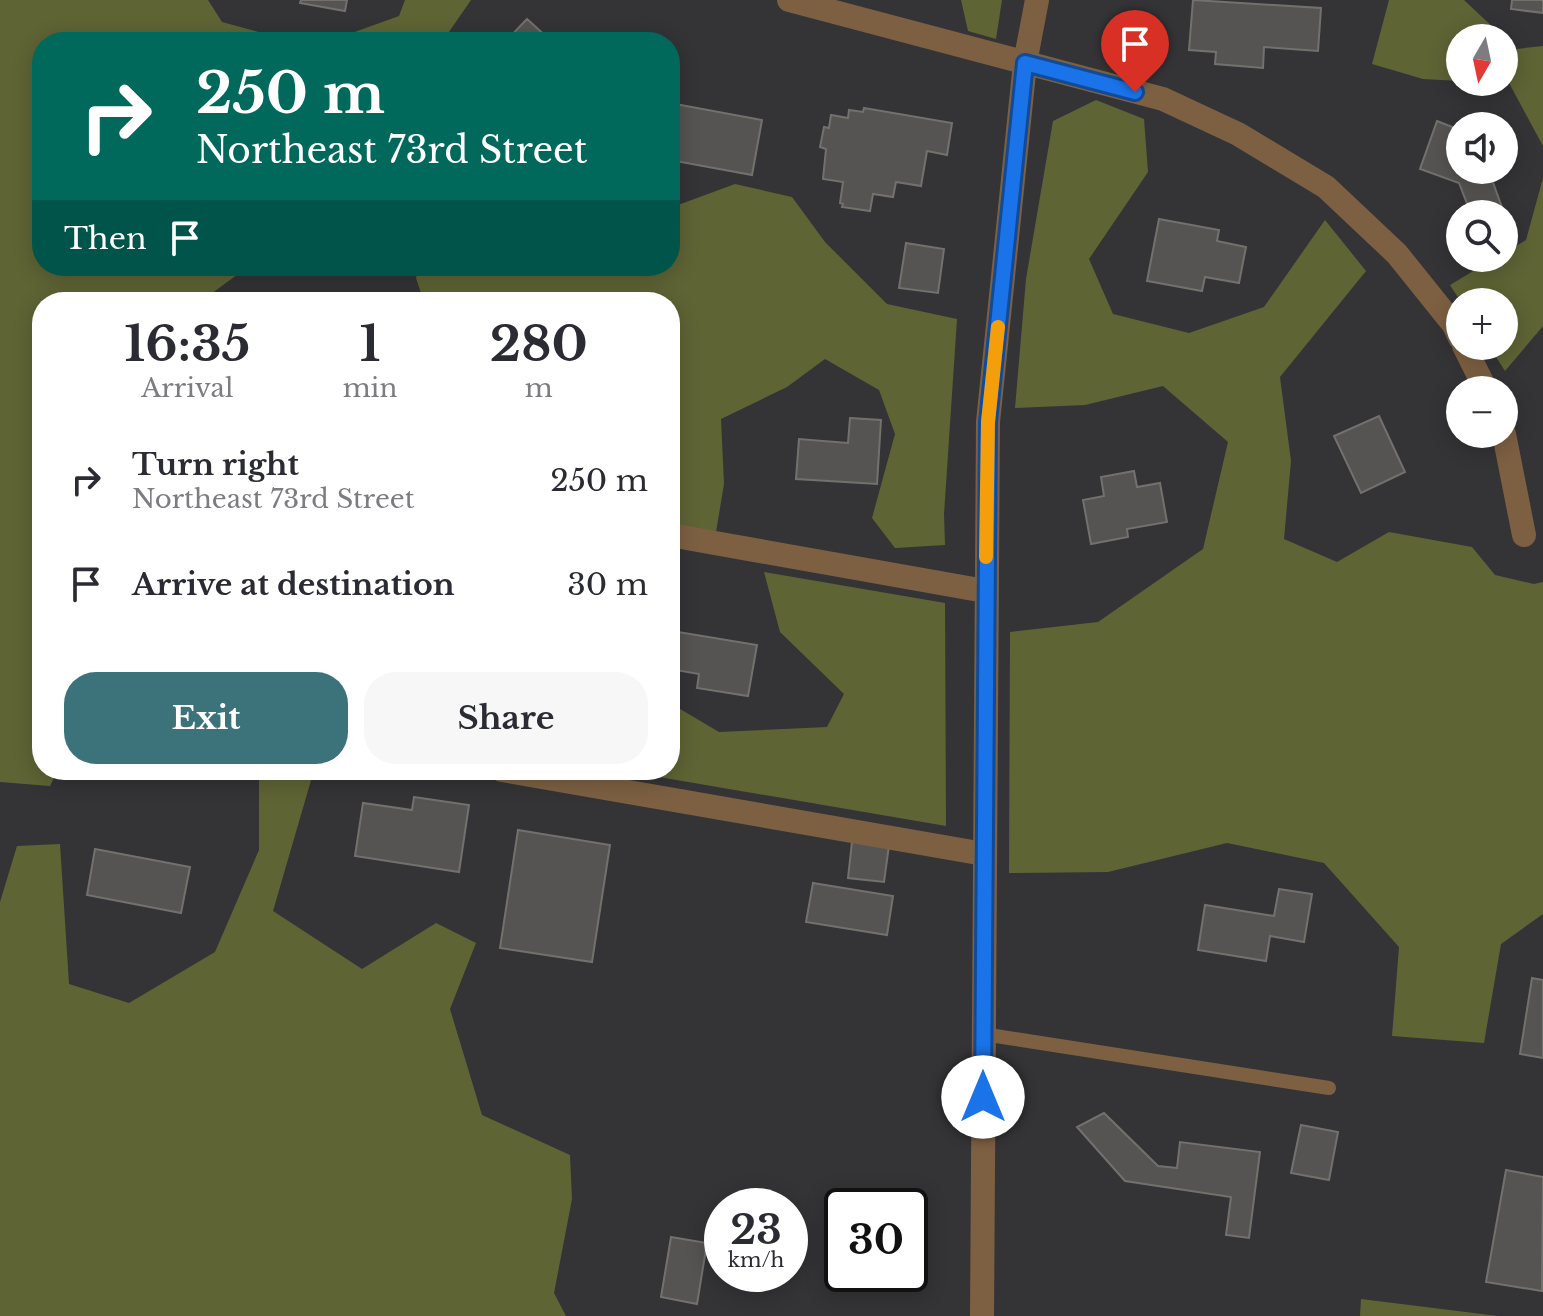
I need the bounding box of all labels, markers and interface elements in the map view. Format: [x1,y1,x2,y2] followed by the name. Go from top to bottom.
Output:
[1101,10,1169,92] pin
[1113,22,1157,66] icon: arrive
[1446,24,1518,96] north arrow
[1446,24,1518,448] map controls
[196,59,385,128] text: 250 m
[64,64,168,168] icon: right
[1446,112,1518,184] button: sound
[196,128,587,173] text: Northeast 73rd Street
[1446,200,1518,272] button: search
[163,216,207,260] icon: arrive
[64,220,147,257] text: Then
[1446,288,1518,360] button: +
[124,314,250,374] text: 16:35
[360,314,381,374] text: 1
[490,314,588,374] text: 280
[141,372,233,404] text: Arrival
[343,372,397,404] text: min
[525,372,553,404] text: m
[1446,376,1518,448] button: −
[132,446,299,483] text: Turn right
[64,458,108,502] icon: right
[550,462,648,499] text: 250 m
[132,483,415,515] text: Northeast 73rd Street
[64,562,108,606] icon: arrive
[132,566,455,603] text: Arrive at destination
[567,566,648,603] text: 30 m
[64,672,348,764] button: Exit
[364,672,648,764] button: Share
[941,1055,1025,1139] position arrow
[824,1188,928,1292] speed limit sign: 30
[730,1205,782,1255] text: 23
[728,1248,784,1272] text: km/h

